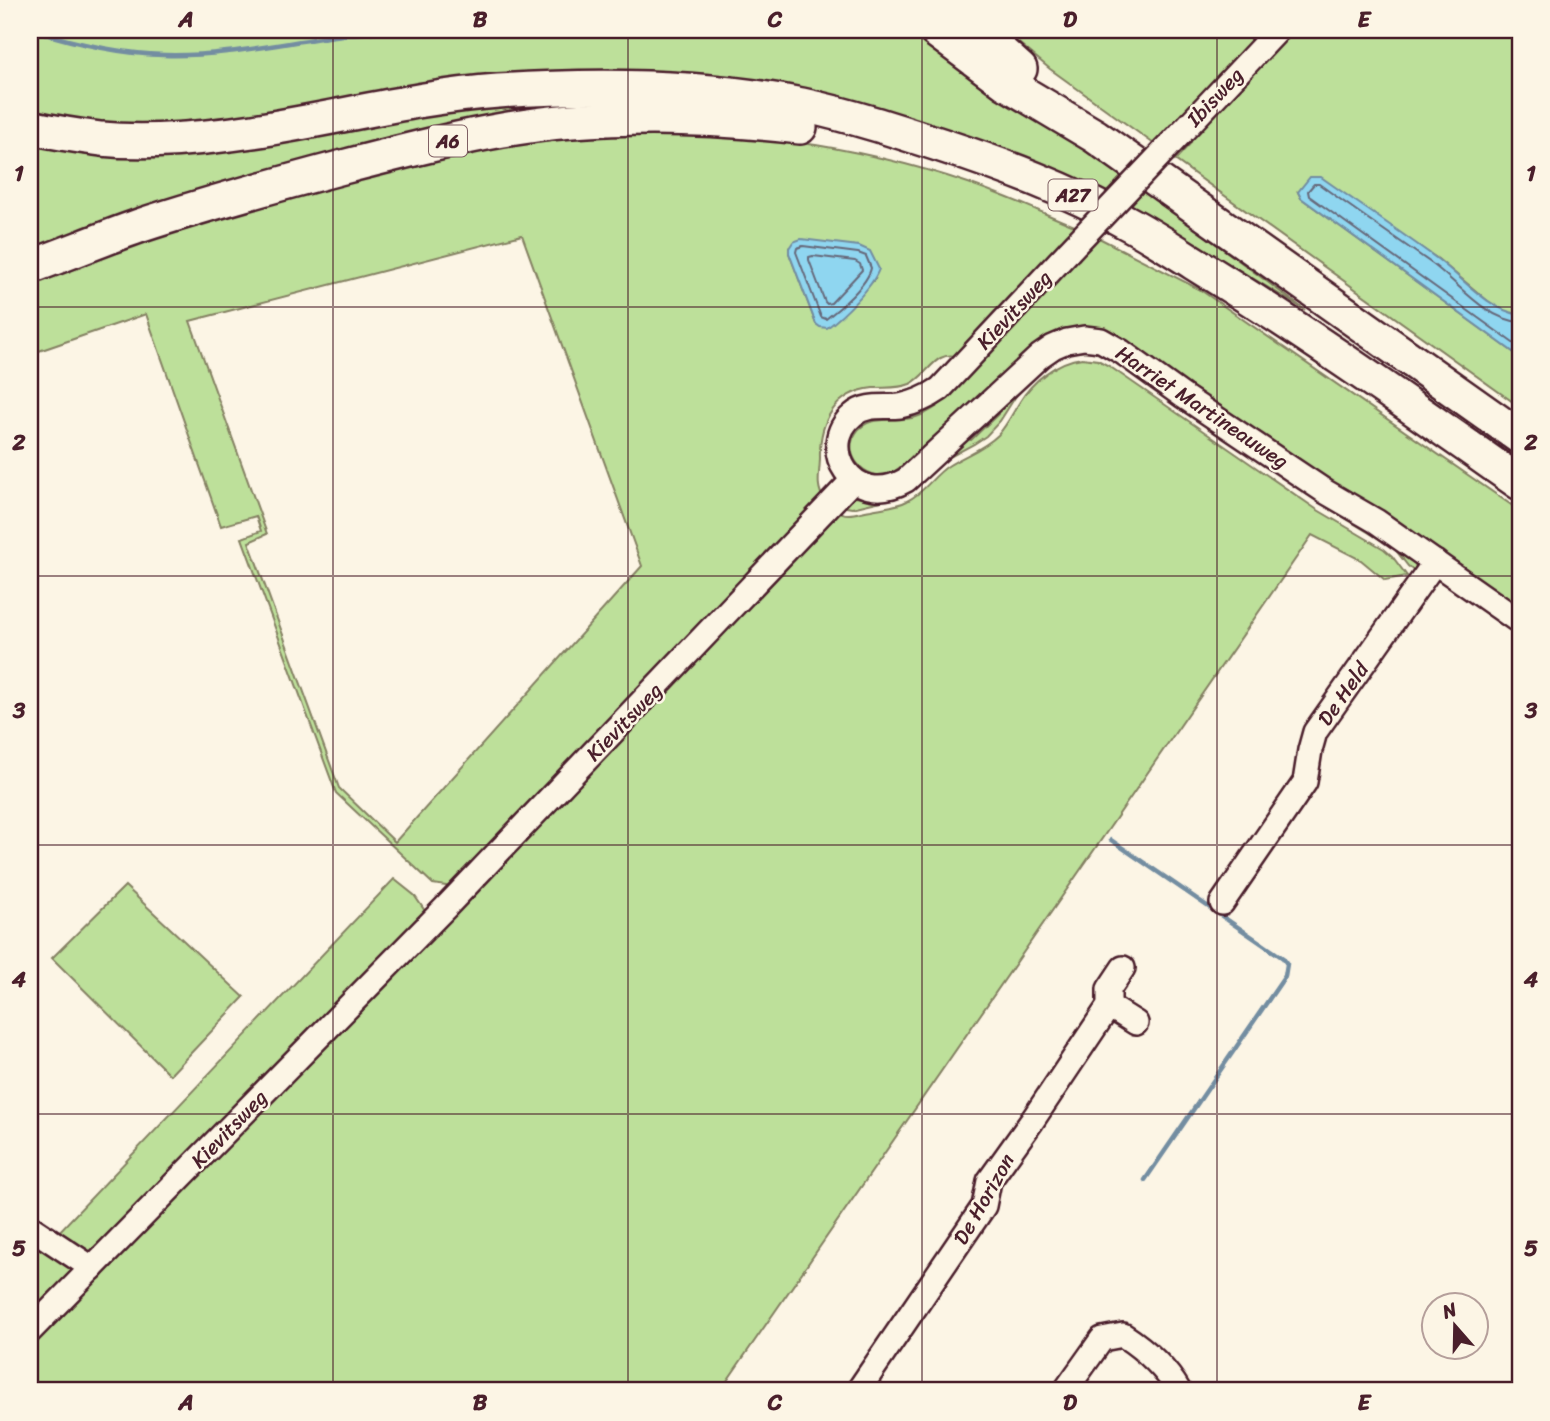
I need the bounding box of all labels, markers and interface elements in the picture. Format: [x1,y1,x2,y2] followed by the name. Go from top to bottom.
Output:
[177,0,194,40] text: A
[473,0,488,40] text: B
[767,0,783,40] text: C
[1063,0,1078,40] text: D
[1358,0,1373,40] text: E
[1176,58,1253,137] street label: Ibisweg
[429,125,467,156] road number: A6
[14,153,24,194] text: 1
[1526,153,1536,194] text: 1
[1048,180,1098,210] road number: A27
[966,261,1062,359] street label: Kievitsweg
[1108,335,1297,480] street label: Harriet Martineauweg
[11,422,26,463] text: 2
[1523,422,1538,463] text: 2
[1307,652,1380,734] street label: De Held
[576,673,672,771] street label: Kievitsweg
[12,690,26,731] text: 3
[1524,690,1538,731] text: 3
[11,959,27,1000] text: 4
[1523,959,1539,1000] text: 4
[181,1080,277,1178] street label: Kievitsweg
[942,1146,1026,1252] street label: De Horizon
[12,1228,26,1269] text: 5
[1524,1228,1538,1269] text: 5
[1420,1292,1490,1362] north arrow
[1437,1292,1462,1329] text: N
[177,1382,194,1421] text: A
[473,1382,488,1421] text: B
[767,1382,783,1421] text: C
[1063,1382,1078,1421] text: D
[1358,1382,1373,1421] text: E

